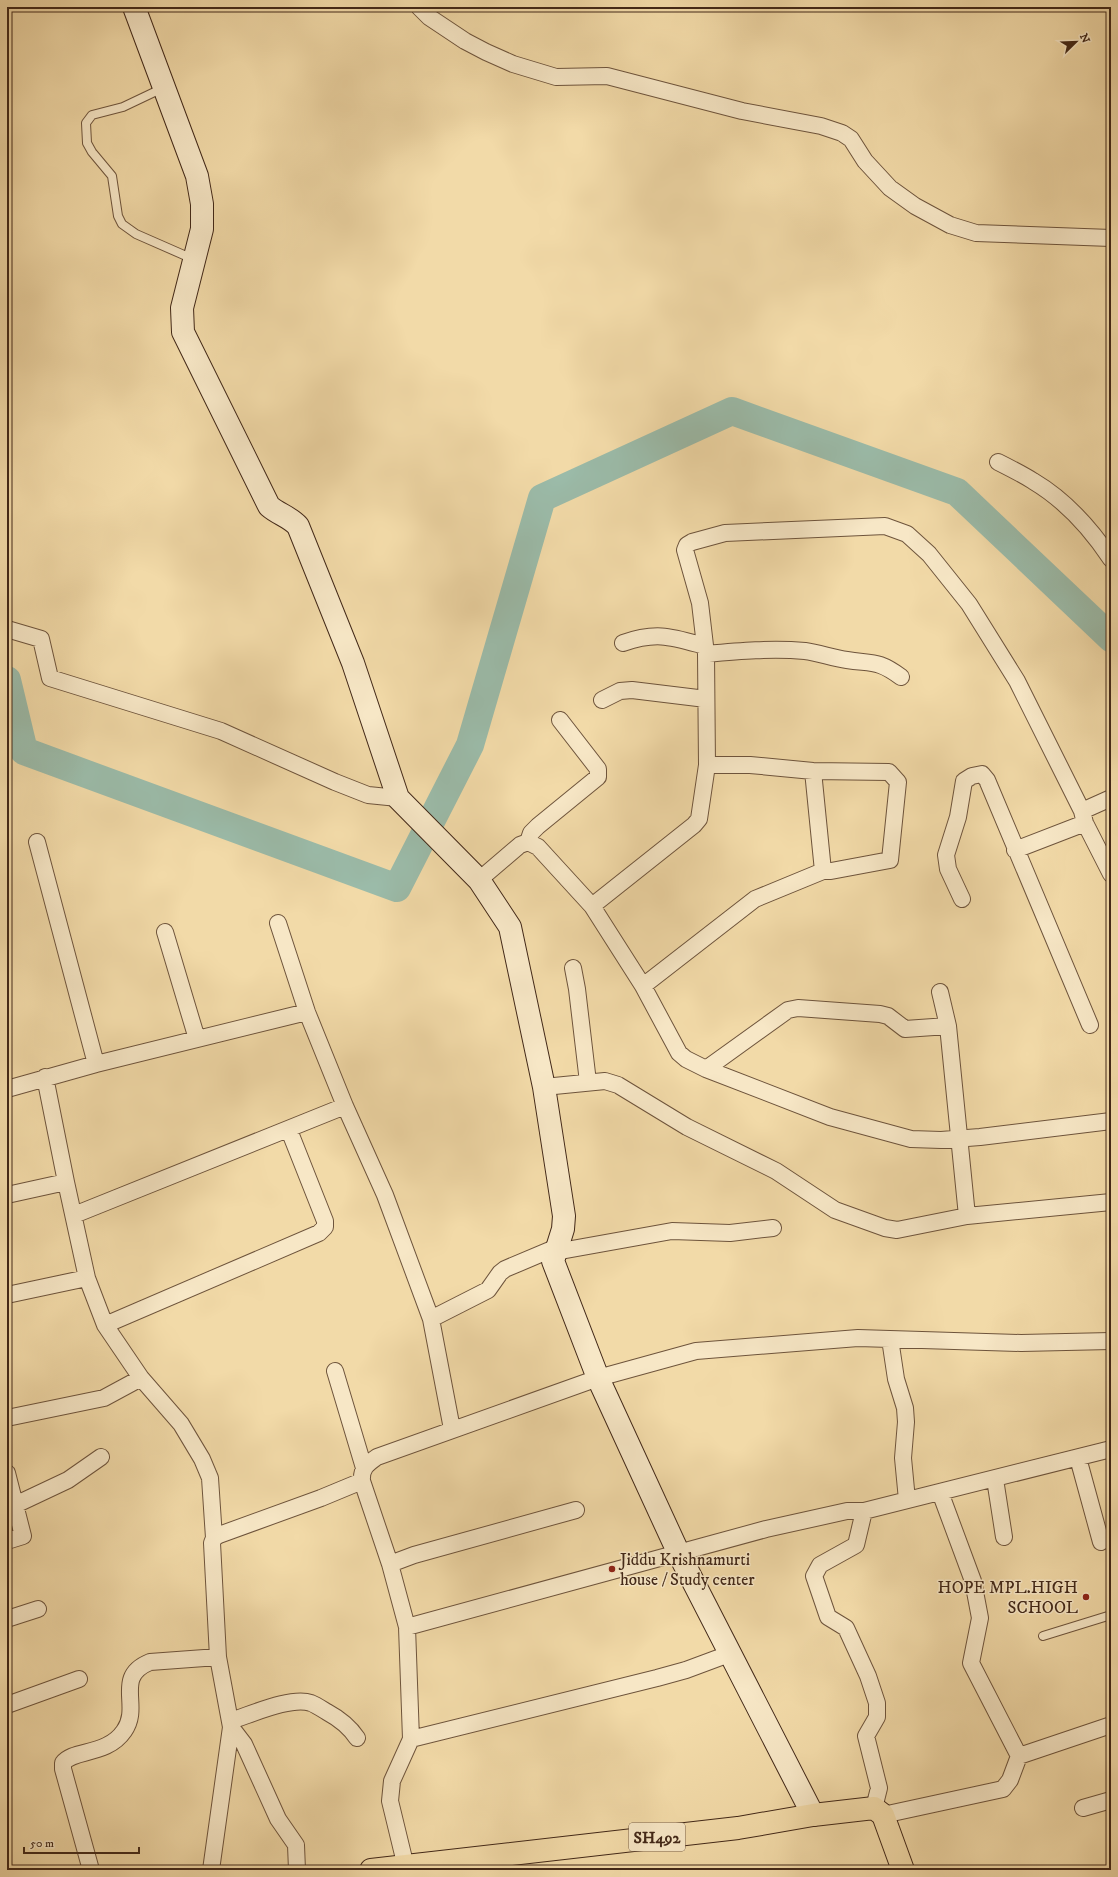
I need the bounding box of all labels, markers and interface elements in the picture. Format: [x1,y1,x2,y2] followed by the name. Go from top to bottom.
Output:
[1056,22,1096,62] north arrow
[1076,32,1092,45] text: N
[618,1549,755,1591] place label: Jiddu Krishnamurti house / Study center
[607,1564,617,1574] marker: Jiddu Krishnamurti house / Study center
[938,1577,1078,1619] place label: HOPE MPL.HIGH SCHOOL
[1081,1592,1091,1602] marker: HOPE MPL.HIGH SCHOOL
[629,1823,685,1851] road number: SH492
[24,1829,139,1855] scale bar
[30,1836,54,1851] text: 50 m

